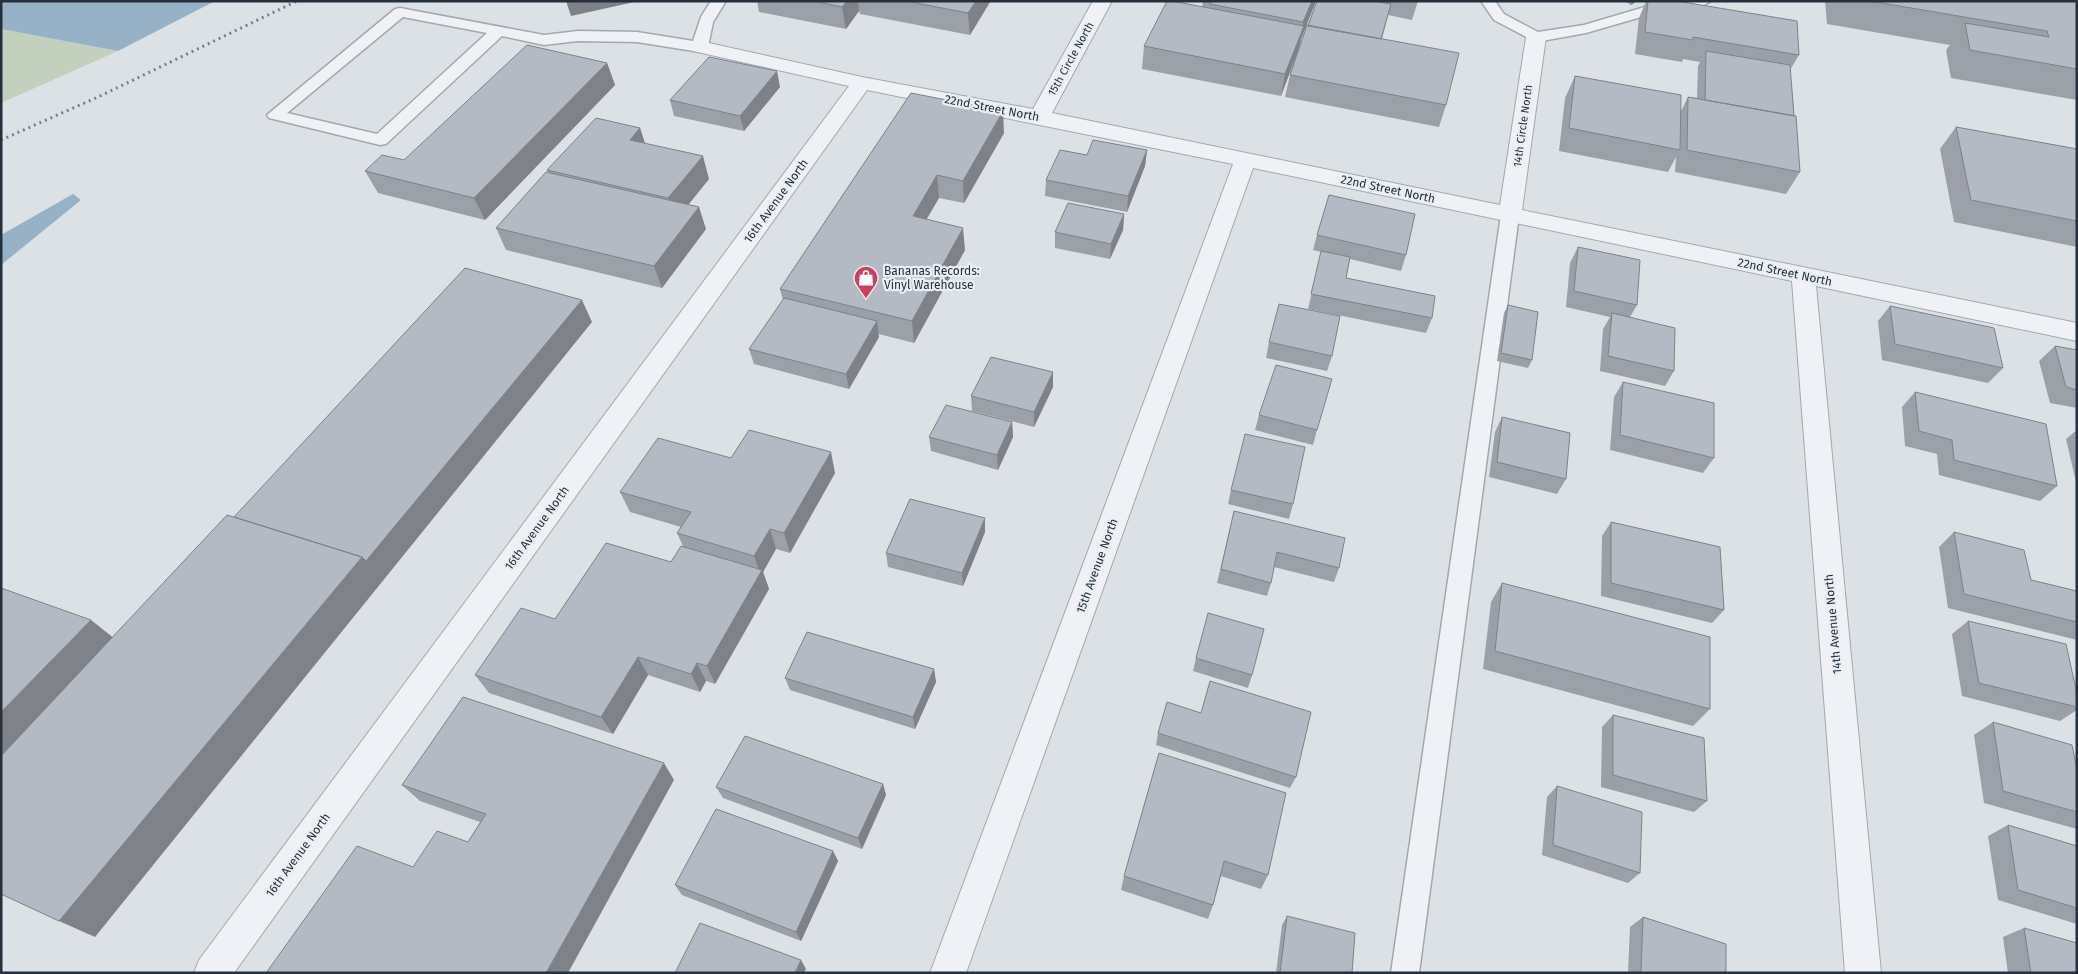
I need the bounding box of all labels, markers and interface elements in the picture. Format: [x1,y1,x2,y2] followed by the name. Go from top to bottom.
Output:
[1045,20,1097,98] street label: 15th Circle North
[1511,84,1535,168] street label: 14th Circle North
[943,92,1041,124] street label: 22nd Street North
[741,156,811,246] street label: 16th Avenue North
[1339,172,1437,206] street label: 22nd Street North
[1736,255,1834,289] street label: 22nd Street North
[884,264,980,292] place label: Bananas Records: Vinyl Warehouse
[853,265,879,299] shop icon: Bananas Records: Vinyl Warehouse
[502,483,572,573] street label: 16th Avenue North
[1073,517,1121,615] street label: 15th Avenue North
[1822,573,1844,675] street label: 14th Avenue North
[263,810,333,900] street label: 16th Avenue North

